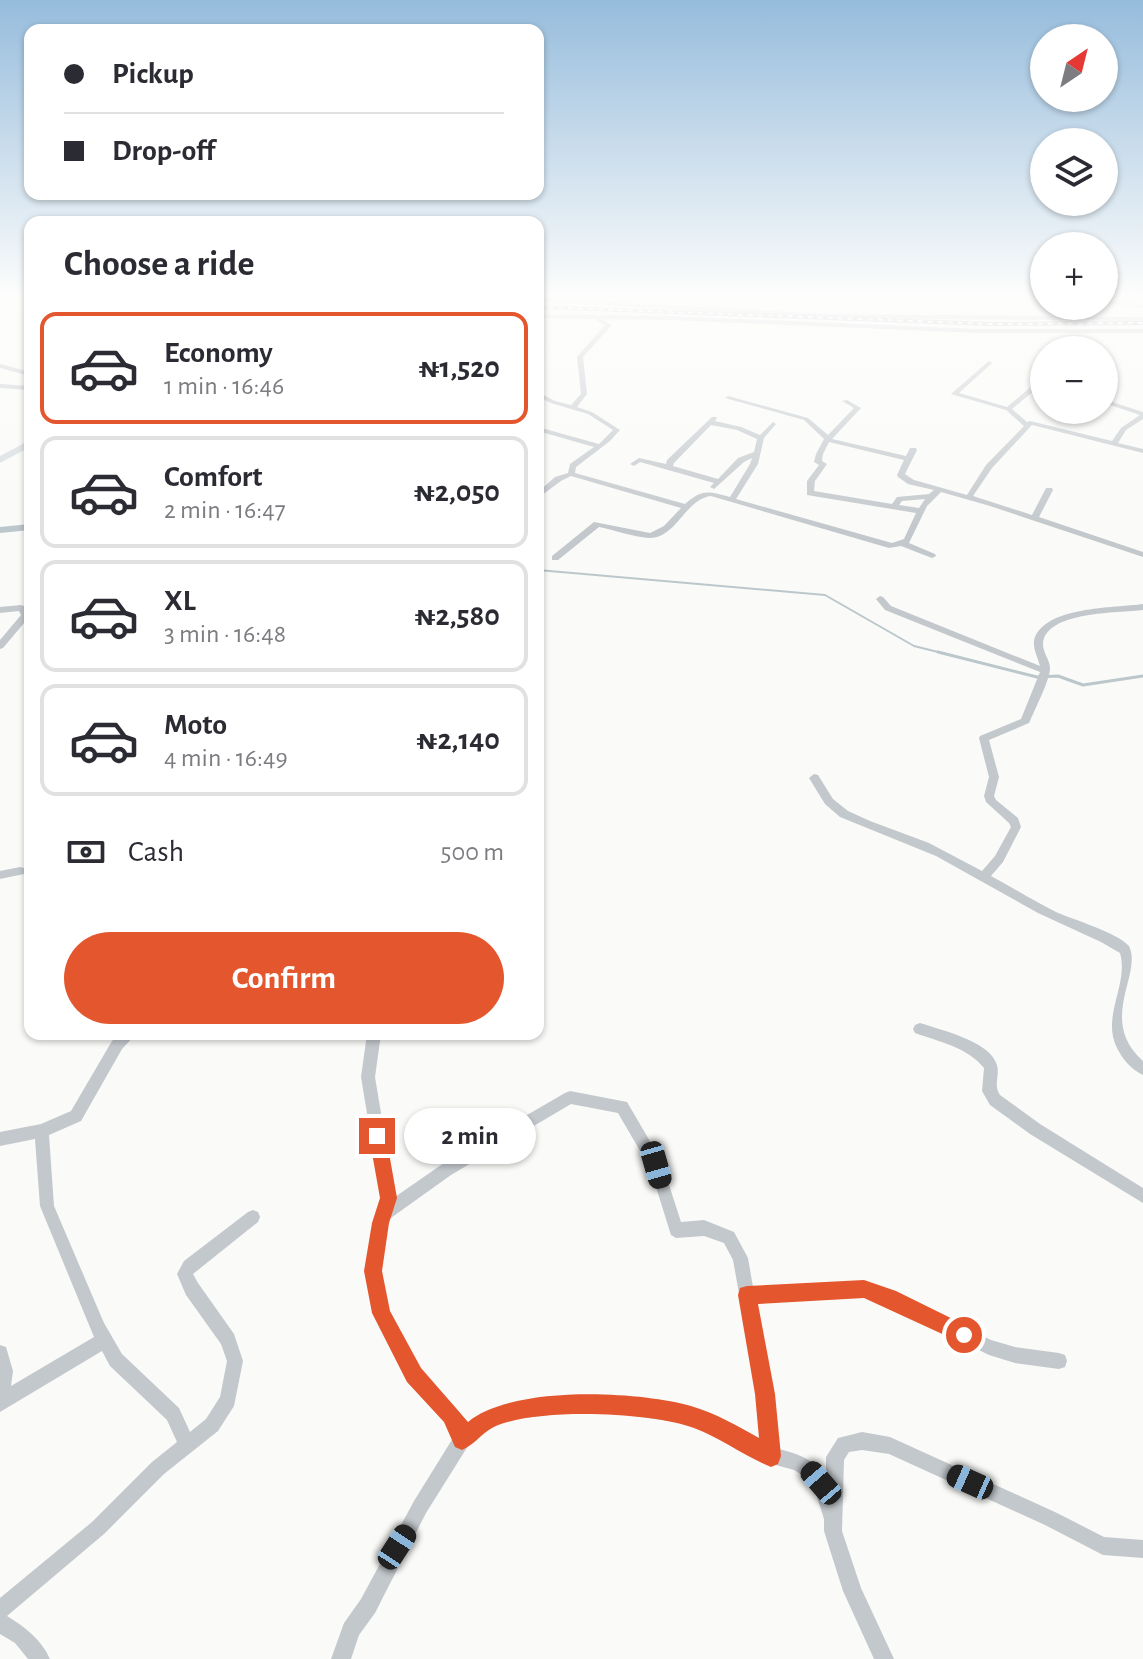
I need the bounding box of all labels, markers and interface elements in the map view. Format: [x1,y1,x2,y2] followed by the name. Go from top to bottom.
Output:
[1030,24,1118,112] north arrow
[1030,24,1118,424] map controls
[112,59,194,89] text: Pickup
[1030,128,1118,216] button: layers
[112,136,215,166] text: Drop-off
[1030,232,1118,320] button: +
[64,246,254,282] text: Choose a ride
[68,332,140,404] icon: car
[1030,336,1118,424] button: −
[164,338,273,368] text: Economy
[418,353,500,383] text: ₦1,520
[164,373,284,399] text: 1 min · 16:46
[68,456,140,528] icon: car
[164,462,263,492] text: Comfort
[414,477,500,507] text: ₦2,050
[164,497,286,523] text: 2 min · 16:47
[68,580,140,652] icon: car
[164,586,196,616] text: XL
[414,601,500,631] text: ₦2,580
[164,621,286,647] text: 3 min · 16:48
[68,704,140,776] icon: car
[164,710,227,740] text: Moto
[416,725,500,755] text: ₦2,140
[164,745,288,771] text: 4 min · 16:49
[64,830,108,874] icon: cash
[128,837,184,867] text: Cash
[441,839,504,865] text: 500 m
[64,932,504,1024] button: Confirm
[405,1108,537,1164] callout: 2 min
[359,1118,395,1154] route end
[441,1123,499,1149] text: 2 min
[638,1139,674,1191] car
[946,1317,982,1353] route start
[796,1457,846,1509] car
[943,1461,997,1503] car
[374,1520,420,1574] car

